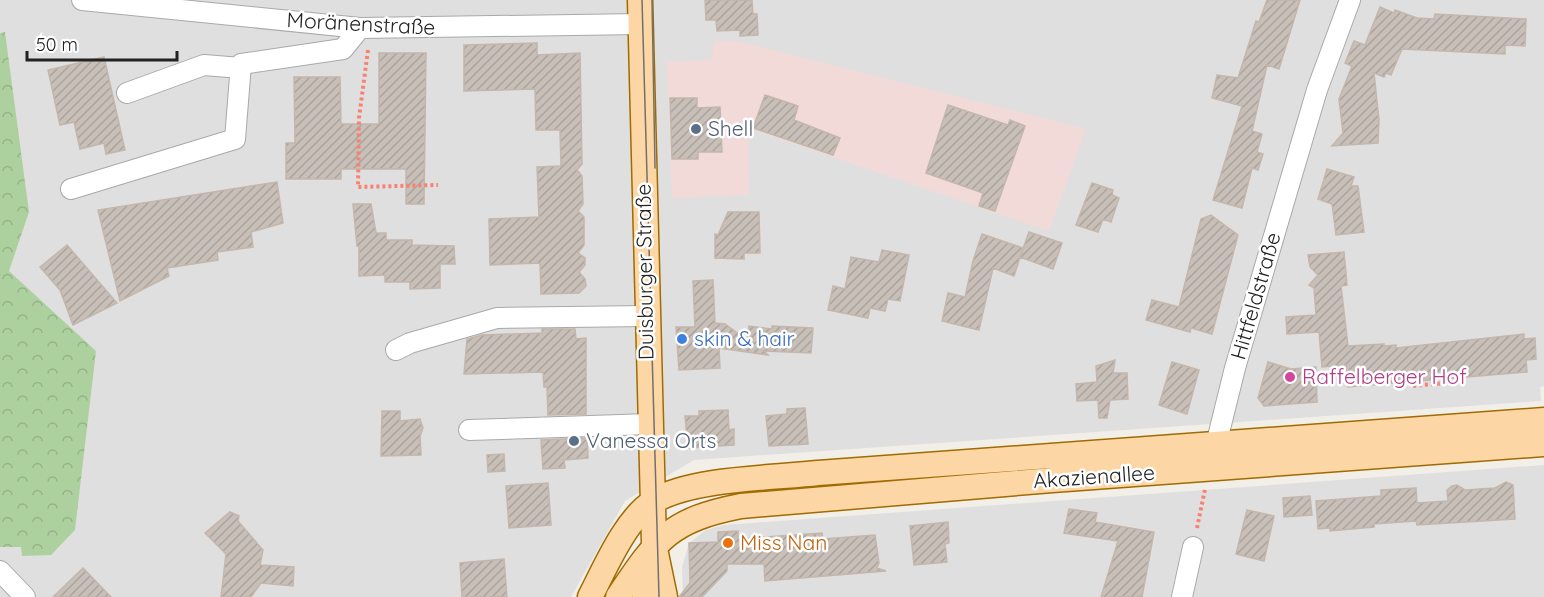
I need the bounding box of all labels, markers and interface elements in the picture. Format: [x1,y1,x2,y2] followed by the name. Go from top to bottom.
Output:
[286,6,436,40] street label: Moränenstraße
[27,24,177,62] scale bar
[36,33,78,56] text: 50 m
[708,115,753,141] place label: Shell
[689,122,703,136] marker: Shell
[629,184,659,360] street label: Duisburger Straße
[1224,229,1286,362] street label: Hittfeldstraße
[694,325,795,351] place label: skin & hair
[675,332,689,346] marker: skin & hair
[1302,363,1467,389] place label: Raffelberger Hof
[1283,370,1297,384] marker: Raffelberger Hof
[586,427,716,453] place label: Vanessa Orts
[567,434,581,448] marker: Vanessa Orts
[1032,459,1156,493] street label: Akazienallee
[740,529,827,555] place label: Miss Nan
[721,536,735,550] marker: Miss Nan

